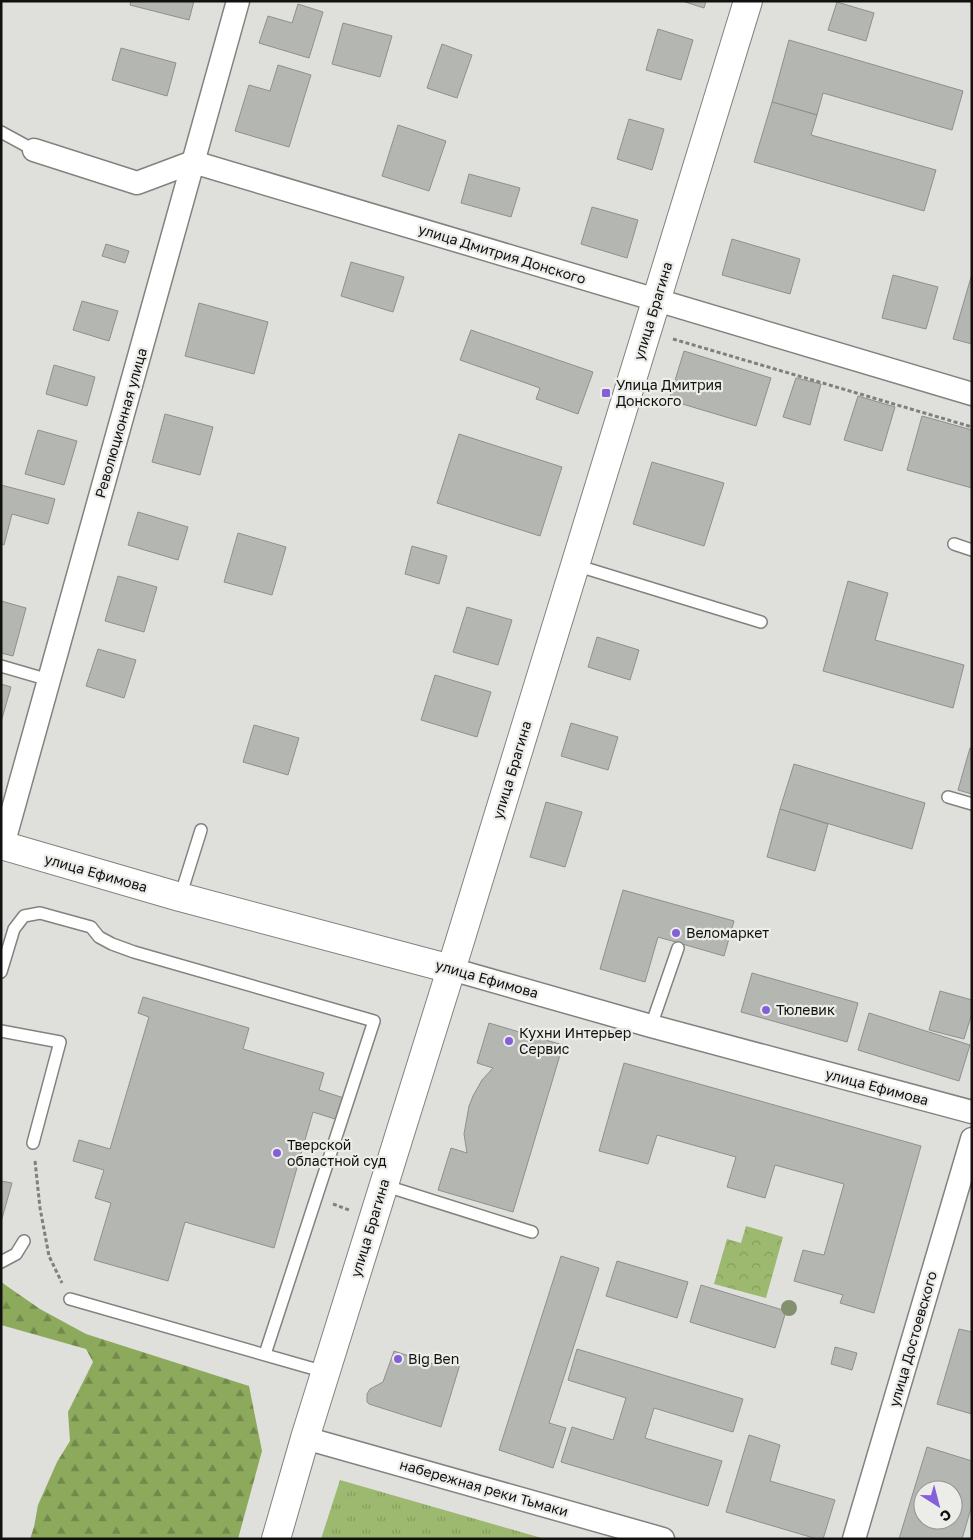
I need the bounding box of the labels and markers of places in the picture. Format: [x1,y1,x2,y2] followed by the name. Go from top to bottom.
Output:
[616,376,722,409] place label: Улица Дмитрия Донского
[600,387,612,399] marker: Улица Дмитрия Донского
[686,924,769,941] place label: Веломаркет
[670,927,682,939] marker: Веломаркет
[776,1001,835,1018] place label: Тюлевик
[760,1004,772,1016] marker: Тюлевик
[519,1024,631,1057] place label: Кухни Интерьер Сервис
[503,1035,515,1047] marker: Кухни Интерьер Сервис
[287,1136,387,1169] place label: Тверской областной суд
[271,1147,283,1159] marker: Тверской областной суд
[408,1350,459,1367] place label: Big Ben
[392,1353,404,1365] marker: Big Ben

